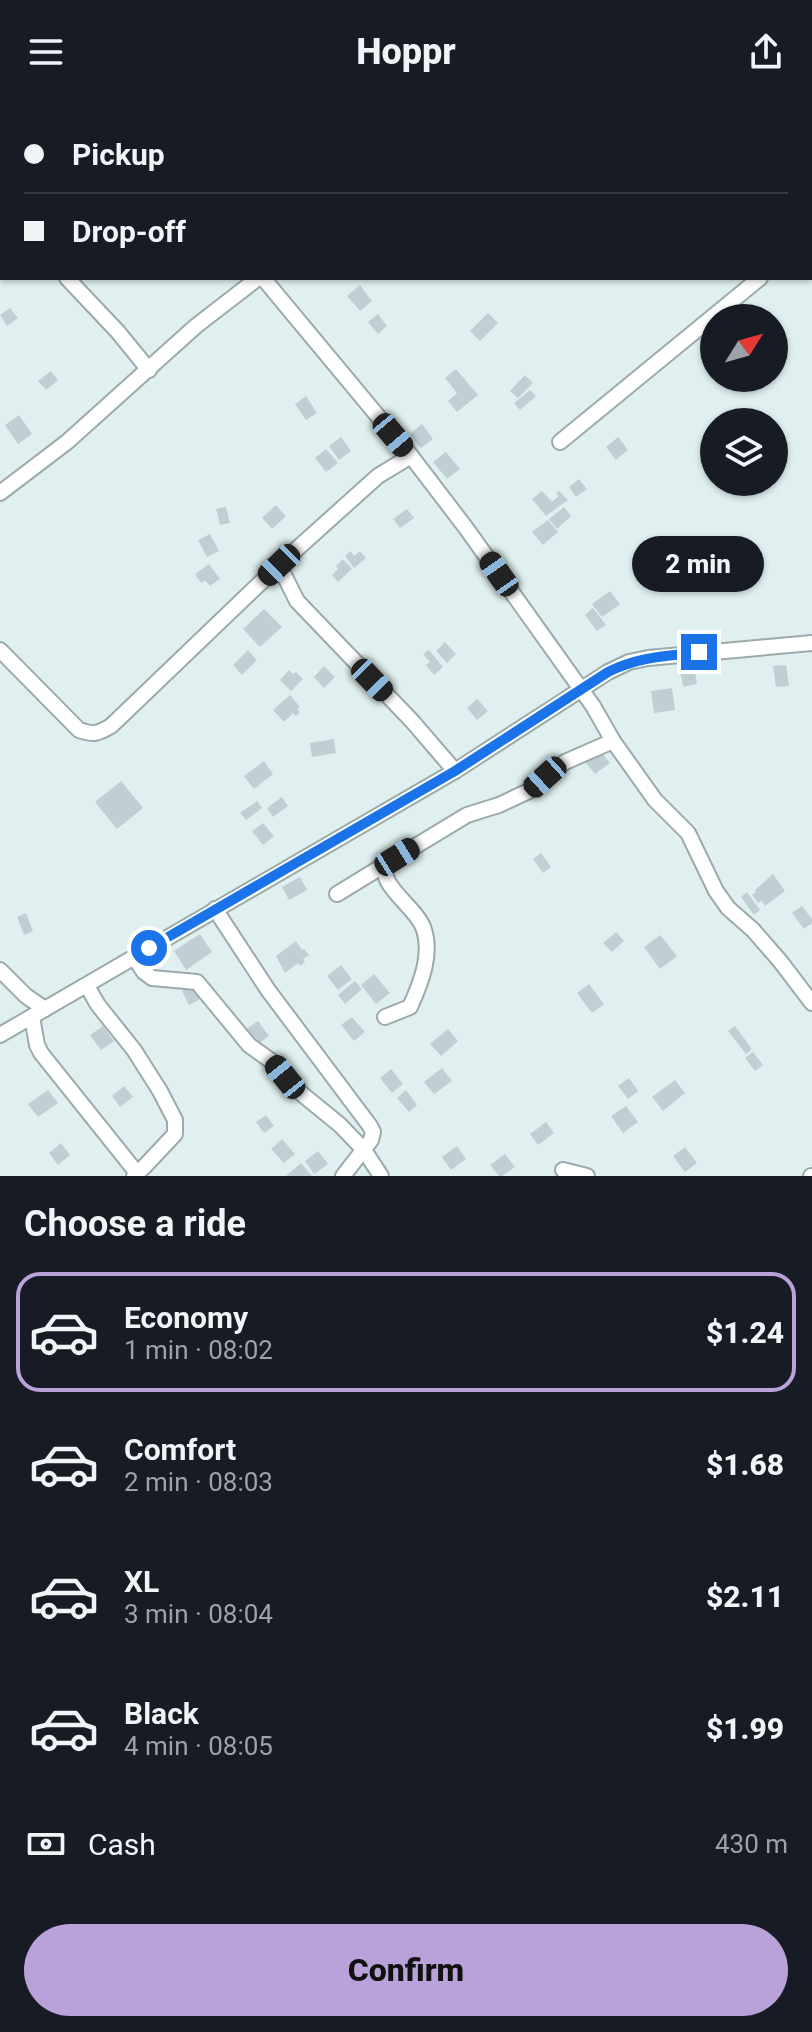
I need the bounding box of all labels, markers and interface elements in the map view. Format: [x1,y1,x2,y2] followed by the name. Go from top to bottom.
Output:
[24,30,68,74] icon: menu
[744,30,788,74] icon: share
[356,31,456,73] text: Hoppr
[72,137,165,172] text: Pickup
[72,214,186,249] text: Drop-off
[700,304,788,392] north arrow
[700,304,788,496] map controls
[700,408,788,496] button: layers
[368,409,418,461] car
[633,536,765,592] callout: 2 min
[253,540,305,590] car
[475,547,523,601] car
[665,549,731,579] text: 2 min
[681,634,717,670] route end
[347,654,397,706] car
[519,752,571,802] car
[370,834,424,880] car
[131,930,167,966] route start
[261,1051,309,1103] car
[24,1203,246,1245] text: Choose a ride
[28,1296,100,1368] icon: car
[124,1300,248,1335] text: Economy
[706,1315,784,1350] text: $1.24
[124,1335,273,1365] text: 1 min · 08:02
[28,1428,100,1500] icon: car
[124,1432,236,1467] text: Comfort
[706,1447,784,1482] text: $1.68
[124,1467,273,1497] text: 2 min · 08:03
[28,1560,100,1632] icon: car
[124,1564,159,1599] text: XL
[706,1579,784,1614] text: $2.11
[124,1599,273,1629] text: 3 min · 08:04
[28,1692,100,1764] icon: car
[124,1696,199,1731] text: Black
[706,1711,784,1746] text: $1.99
[124,1731,273,1761] text: 4 min · 08:05
[24,1822,68,1866] icon: cash
[88,1827,156,1862] text: Cash
[715,1829,788,1859] text: 430 m
[24,1924,788,2016] button: Confirm

